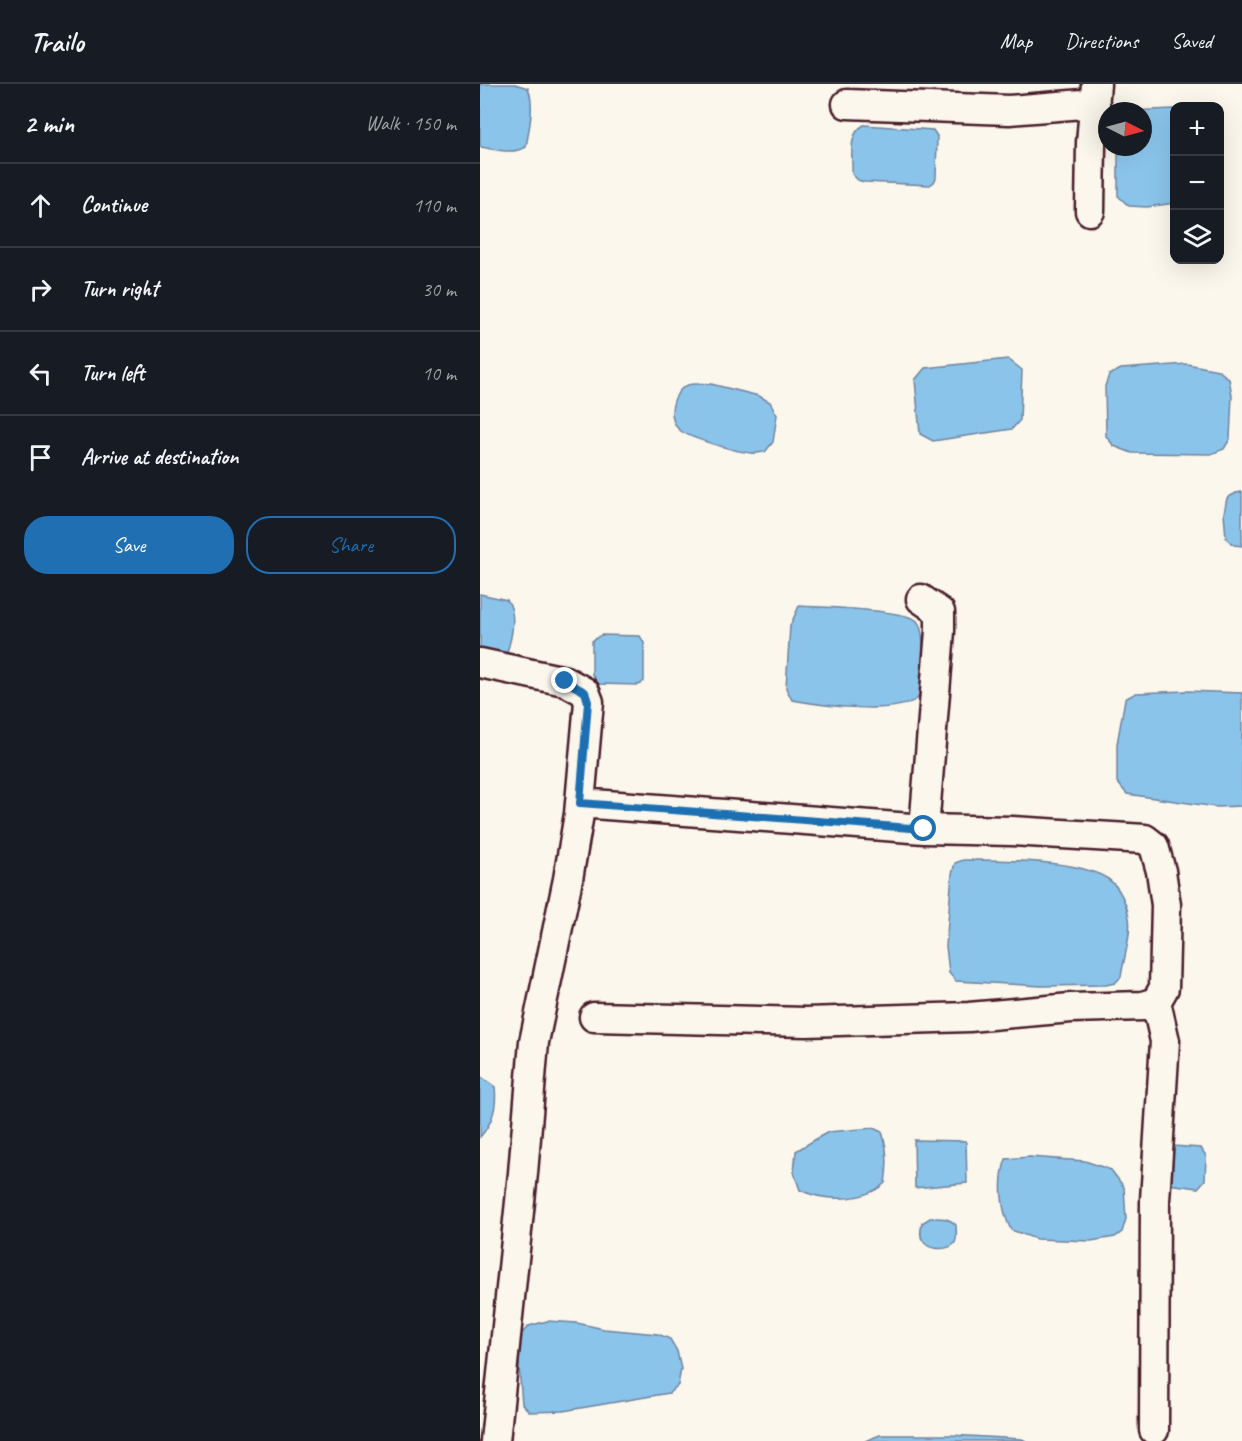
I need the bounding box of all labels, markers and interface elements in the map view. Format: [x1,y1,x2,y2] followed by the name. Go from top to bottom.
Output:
[30,24,84,59] text: Trailo
[1000,28,1032,54] text: Map
[1065,28,1138,54] text: Directions
[1171,28,1212,54] text: Saved
[1098,102,1152,156] north arrow
[1170,102,1224,264] map controls
[1170,102,1224,156] button: +
[24,107,74,140] text: 2 min
[366,111,456,136] text: Walk · 150 m
[1170,156,1224,210] button: −
[24,189,57,222] icon: ahead
[81,191,147,219] text: Continue
[413,193,456,218] text: 110 m
[1170,210,1224,264] button: layers
[24,273,57,306] icon: right
[81,275,158,303] text: Turn right
[422,277,456,302] text: 30 m
[24,357,57,390] icon: left
[81,359,145,387] text: Turn left
[422,361,456,386] text: 10 m
[24,441,57,474] icon: arrive
[81,443,238,471] text: Arrive at destination
[24,516,234,574] button: Save
[246,516,456,574] button: Share
[551,667,577,693] route end
[910,815,936,841] route start

